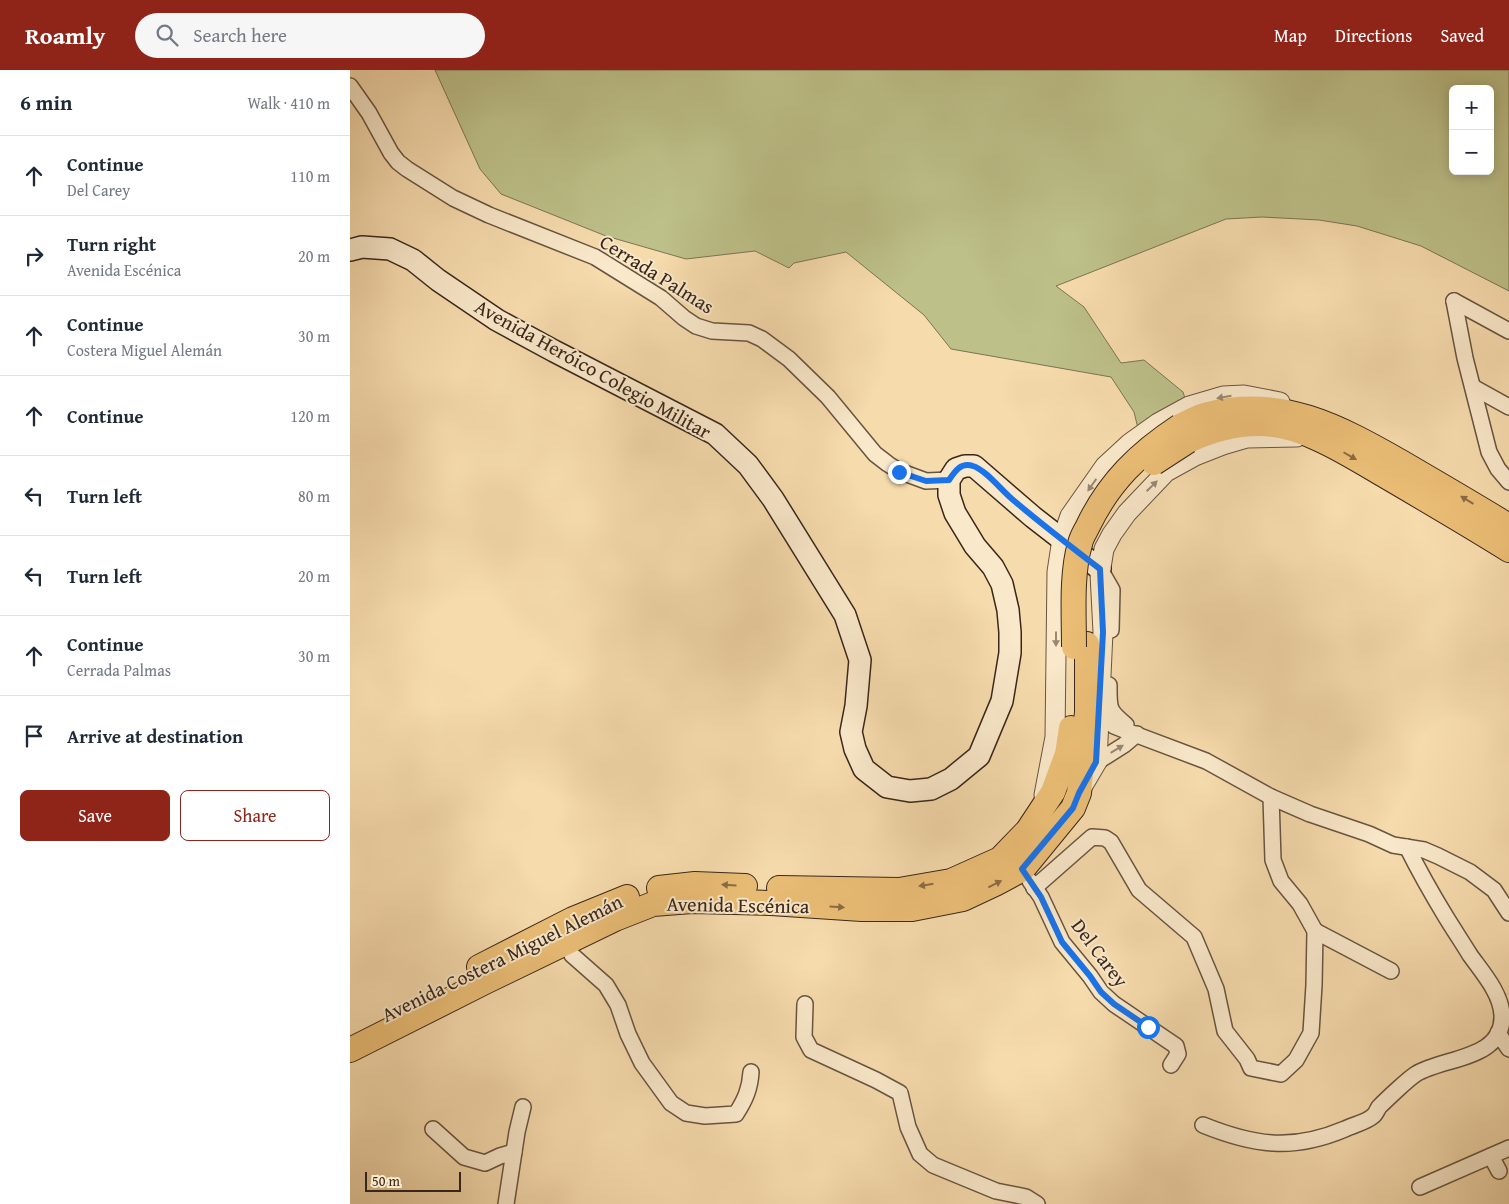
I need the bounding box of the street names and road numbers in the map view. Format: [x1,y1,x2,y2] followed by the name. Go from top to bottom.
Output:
[594,227,720,320] street label: Cerrada Palmas
[470,291,717,446] street label: Avenida Heróico Colegio Militar
[376,886,627,1029] street label: Avenida Costera Miguel Alemán
[666,889,810,920] street label: Avenida Escénica
[1065,912,1136,993] street label: Del Carey

